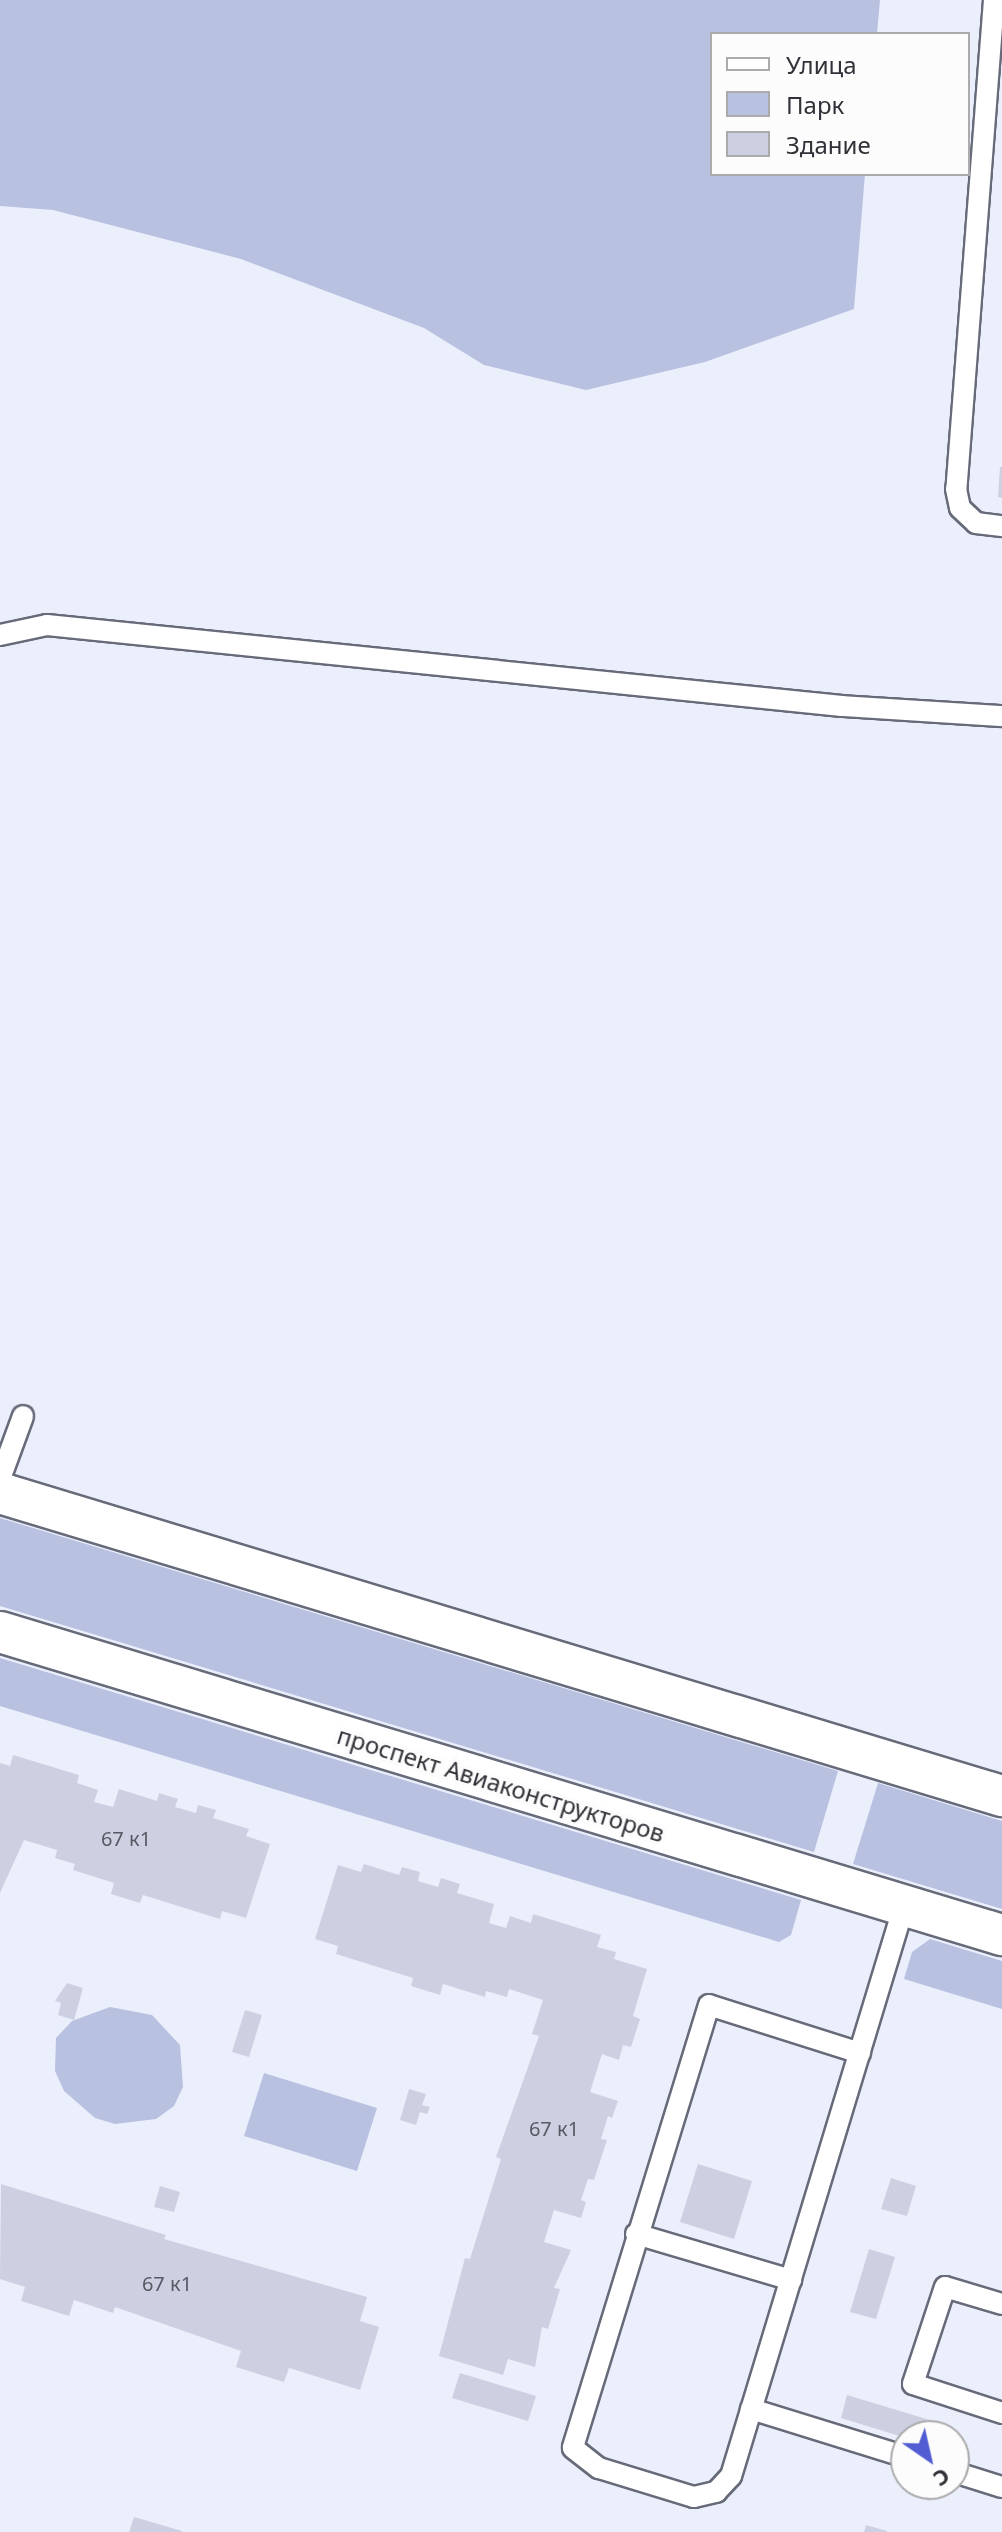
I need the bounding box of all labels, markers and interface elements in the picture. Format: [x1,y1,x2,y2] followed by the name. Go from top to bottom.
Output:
[710,32,970,176] legend
[786,48,857,81] text: Улица
[786,88,844,121] text: Парк
[786,128,871,161] text: Здание
[334,1720,668,1848] street label: проспект Авиаконструкторов
[101,1826,151,1850] house number: 67 к1
[529,2116,579,2140] house number: 67 к1
[142,2271,192,2295] house number: 67 к1
[890,2420,970,2500] north arrow
[928,2462,957,2495] text: С

